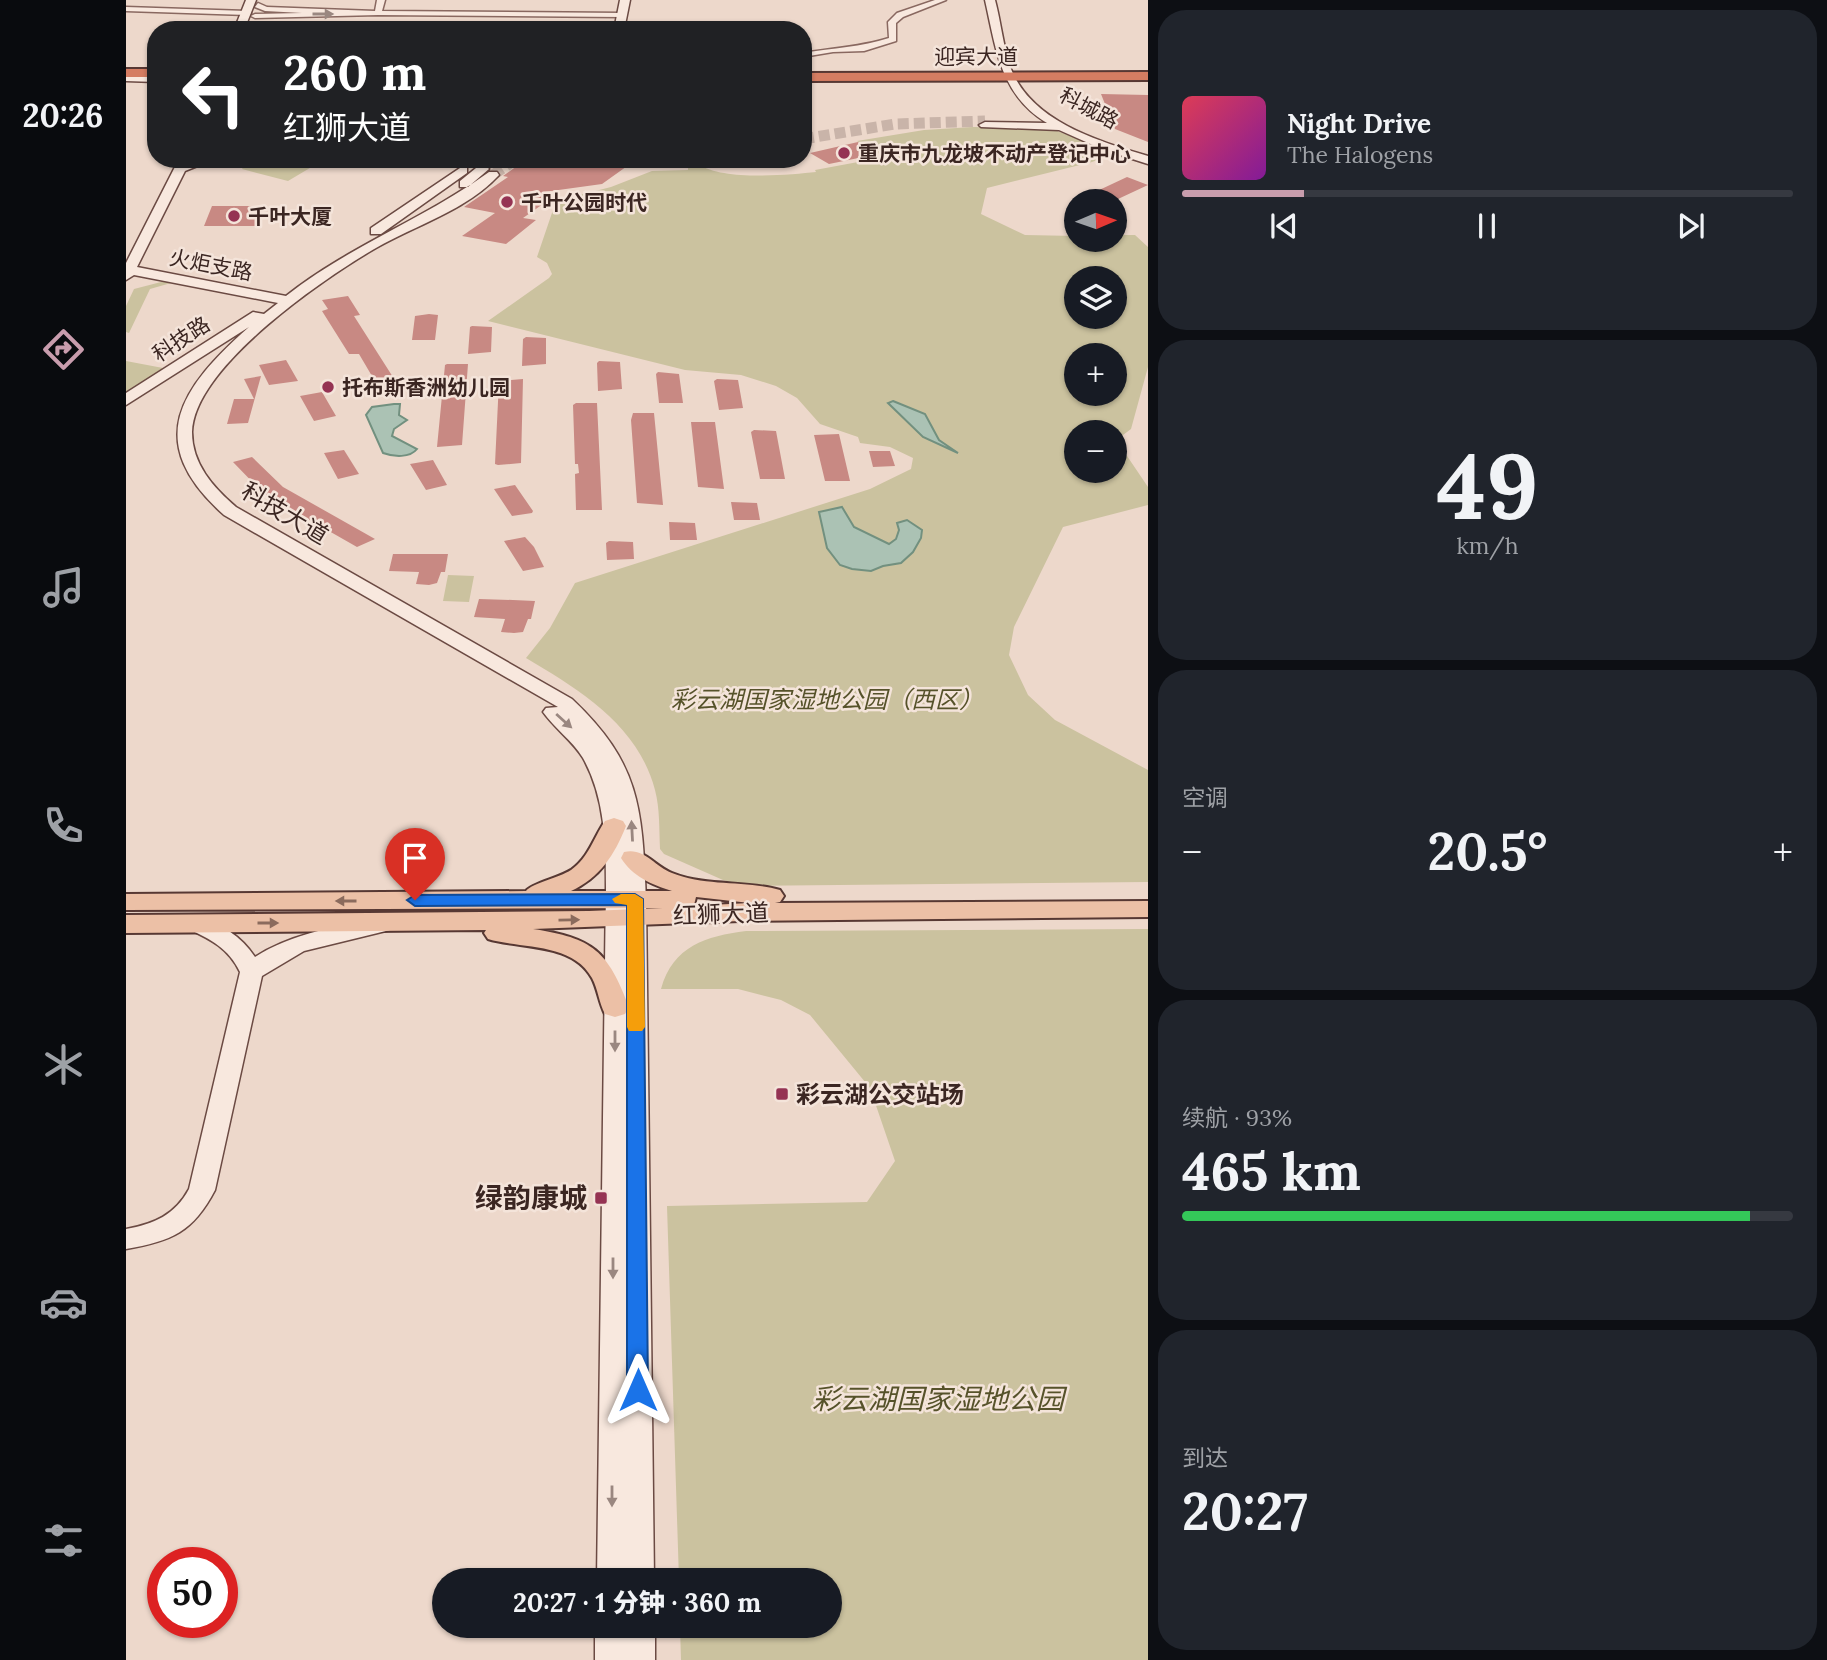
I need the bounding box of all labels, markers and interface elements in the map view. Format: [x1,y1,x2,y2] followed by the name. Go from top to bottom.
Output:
[313,8,335,20] one-way arrow
[283,41,426,103] text: 260 m
[934,43,1018,70] street label: 迎宾大道
[168,49,259,140] icon: left
[1055,81,1123,135] street label: 科城路
[23,95,103,136] text: 20:26
[283,107,411,148] text: 红狮大道
[1287,107,1431,140] text: Night Drive
[858,140,1131,167] place label: 重庆市九龙坡不动产登记中心
[1287,140,1433,169] text: The Halogens
[836,145,852,161] marker: 重庆市九龙坡不动产登记中心
[521,189,647,216] place label: 千叶公园时代
[1064,189,1127,252] north arrow
[1064,189,1127,483] map controls
[499,194,515,210] marker: 千叶公园时代
[248,203,332,230] place label: 千叶大厦
[1265,207,1303,245] icon: previous
[1468,207,1506,245] icon: pause
[1672,207,1710,245] icon: next
[226,208,242,224] marker: 千叶大厦
[167,244,255,286] street label: 火炬支路
[1064,266,1127,329] button: layers
[147,311,215,367] street label: 科技路
[39,325,88,374] icon: directions
[1064,343,1127,406] button: +
[342,374,510,401] place label: 托布斯香洲幼儿园
[320,379,336,395] marker: 托布斯香洲幼儿园
[1064,420,1127,483] button: −
[1436,427,1539,544] text: 49
[236,475,334,551] street label: 科技大道
[1456,531,1519,560] text: km/h
[39,563,88,612] icon: music
[671,684,983,715] park label: 彩云湖国家湿地公园（西区）
[555,713,573,729] one-way arrow
[1182,783,1228,812] text: 空调
[39,801,88,850] icon: phone
[1428,818,1547,884] text: 20.5°
[626,820,637,842] one-way arrow
[385,828,445,900] pin
[1182,828,1202,876] text: −
[1773,828,1793,876] text: +
[396,839,434,877] icon: arrive
[335,895,357,907] one-way arrow
[672,897,770,931] street label: 红狮大道
[558,914,580,926] one-way arrow
[257,917,279,929] one-way arrow
[609,1030,621,1052] one-way arrow
[39,1040,88,1089] icon: climate
[796,1079,964,1110] place label: 彩云湖公交站场
[774,1086,790,1102] marker: 彩云湖公交站场
[1182,1103,1292,1132] text: 续航 · 93%
[1182,1138,1361,1204] text: 465 km
[475,1180,587,1216] place label: 绿韵康城
[593,1190,609,1206] marker: 绿韵康城
[607,1258,619,1280] one-way arrow
[39,1278,88,1327] icon: car
[601,1353,675,1427] position arrow
[812,1381,1068,1417] park label: 彩云湖国家湿地公园
[1182,1443,1228,1472] text: 到达
[1182,1478,1308,1544] text: 20:27
[606,1485,618,1507] one-way arrow
[39,1516,88,1565] icon: filters
[147,1547,238,1638] speed limit sign: 50
[513,1586,761,1619] text: 20:27 · 1 分钟 · 360 m

